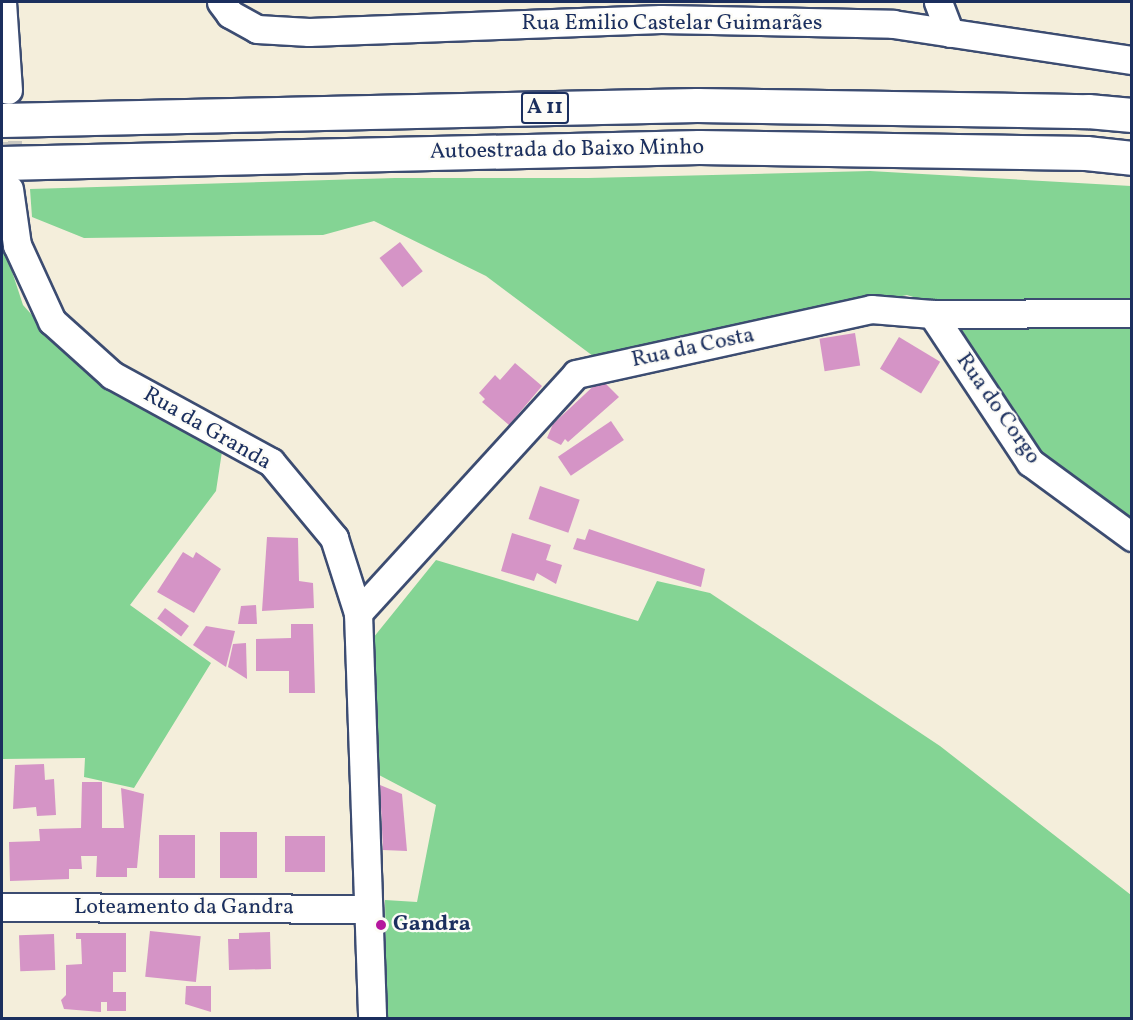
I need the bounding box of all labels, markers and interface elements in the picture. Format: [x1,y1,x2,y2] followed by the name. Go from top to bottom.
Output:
[522,11,822,37] street label: Rua Emilio Castelar Guimarães
[520,90,570,126] road number: A 11
[430,134,704,166] street label: Autoestrada do Baixo Minho
[629,322,757,374] street label: Rua da Costa
[950,348,1046,470] street label: Rua do Corgo
[138,382,276,476] street label: Rua da Granda
[74,895,294,921] street label: Loteamento da Gandra
[393,912,471,938] place label: Gandra
[374,918,388,932] marker: Gandra

